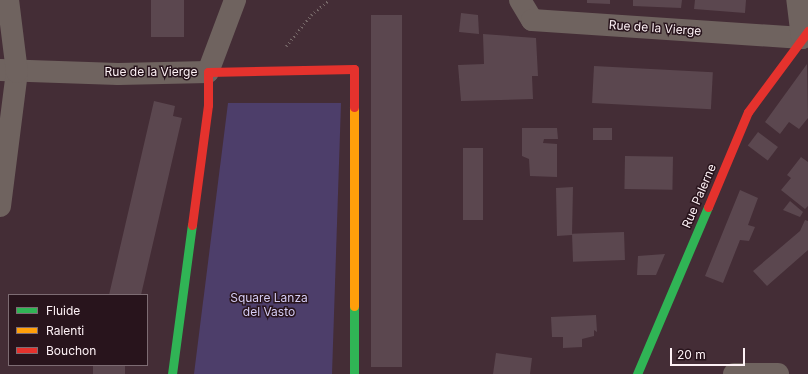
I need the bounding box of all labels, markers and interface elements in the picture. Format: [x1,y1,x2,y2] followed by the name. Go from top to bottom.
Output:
[608,18,702,38] street label: Rue de la Vierge
[105,65,197,79] street label: Rue de la Vierge
[679,162,719,230] street label: Rue Palerne
[230,291,308,319] park label: Square Lanza del Vasto
[8,294,148,366] legend
[46,303,80,318] text: Fluide
[46,323,84,338] text: Ralenti
[672,340,747,366] scale bar
[46,343,96,358] text: Bouchon
[677,347,706,362] text: 20 m

